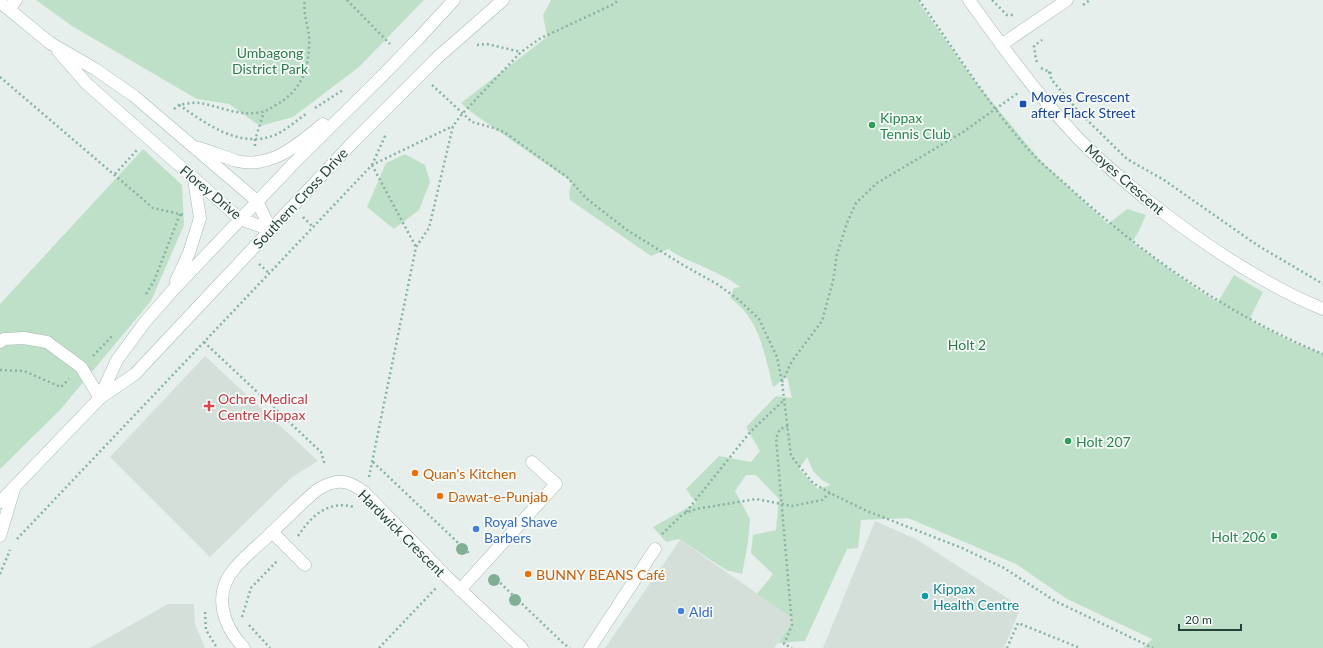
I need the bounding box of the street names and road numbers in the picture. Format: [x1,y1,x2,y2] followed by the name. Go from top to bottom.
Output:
[1082,140,1168,218] street label: Moyes Crescent
[249,144,351,252] street label: Southern Cross Drive
[177,161,245,223] street label: Florey Drive
[355,486,449,580] street label: Hardwick Crescent

